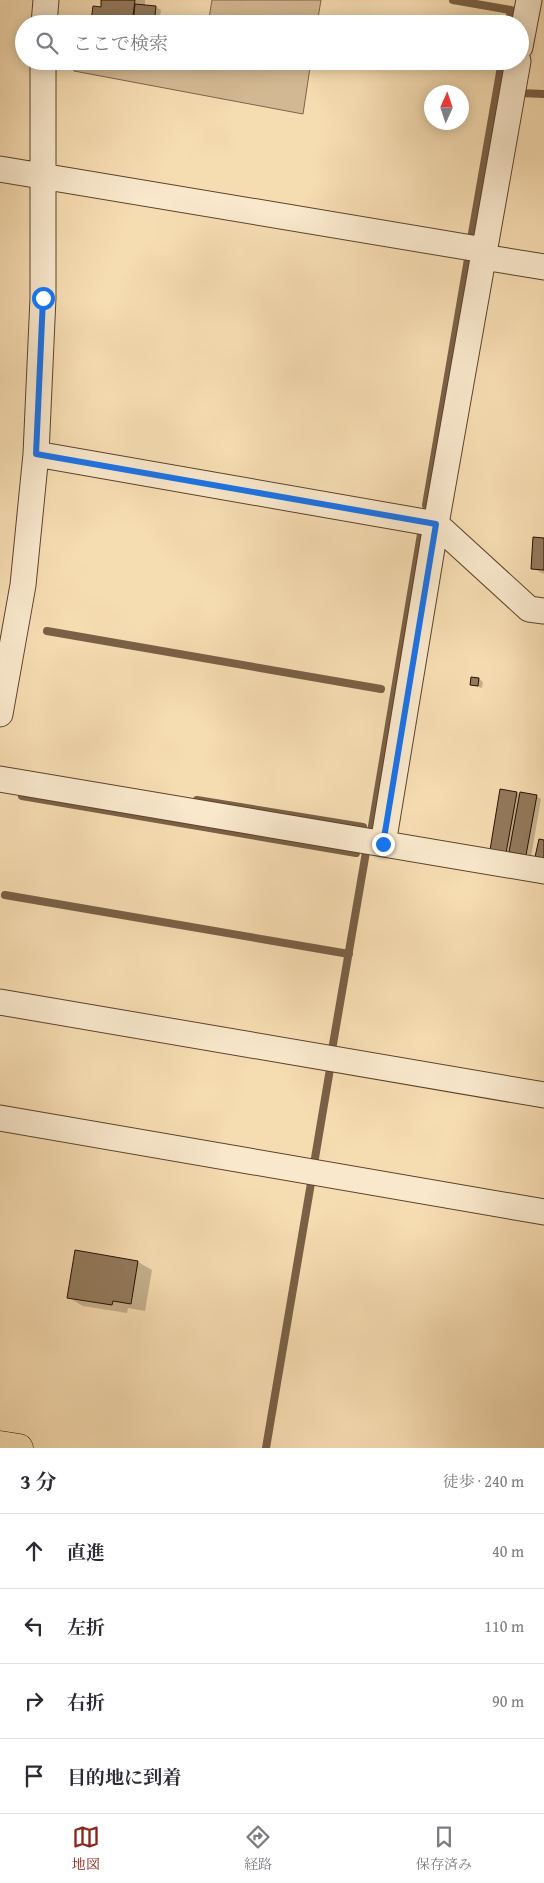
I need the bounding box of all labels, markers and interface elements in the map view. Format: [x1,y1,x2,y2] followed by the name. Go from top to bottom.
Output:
[15,15,529,70] search box
[33,29,61,57] icon: search
[73,29,168,57] text: ここで検索
[424,85,469,130] north arrow
[32,287,55,310] route start
[372,833,395,856] route end
[20,1466,57,1497] text: 3 分
[443,1469,524,1493] text: 徒歩 · 240 m
[20,1537,48,1565] icon: ahead
[67,1538,105,1566] text: 直進
[492,1539,524,1563] text: 40 m
[20,1612,48,1640] icon: left
[67,1613,105,1641] text: 左折
[484,1614,524,1638] text: 110 m
[20,1687,48,1715] icon: right
[67,1688,105,1716] text: 右折
[492,1689,524,1713] text: 90 m
[20,1762,48,1790] icon: arrive
[67,1763,181,1791] text: 目的地に到着
[72,1823,100,1874] tab: 地図
[244,1823,272,1874] tab: 経路
[416,1823,472,1874] tab: 保存済み

